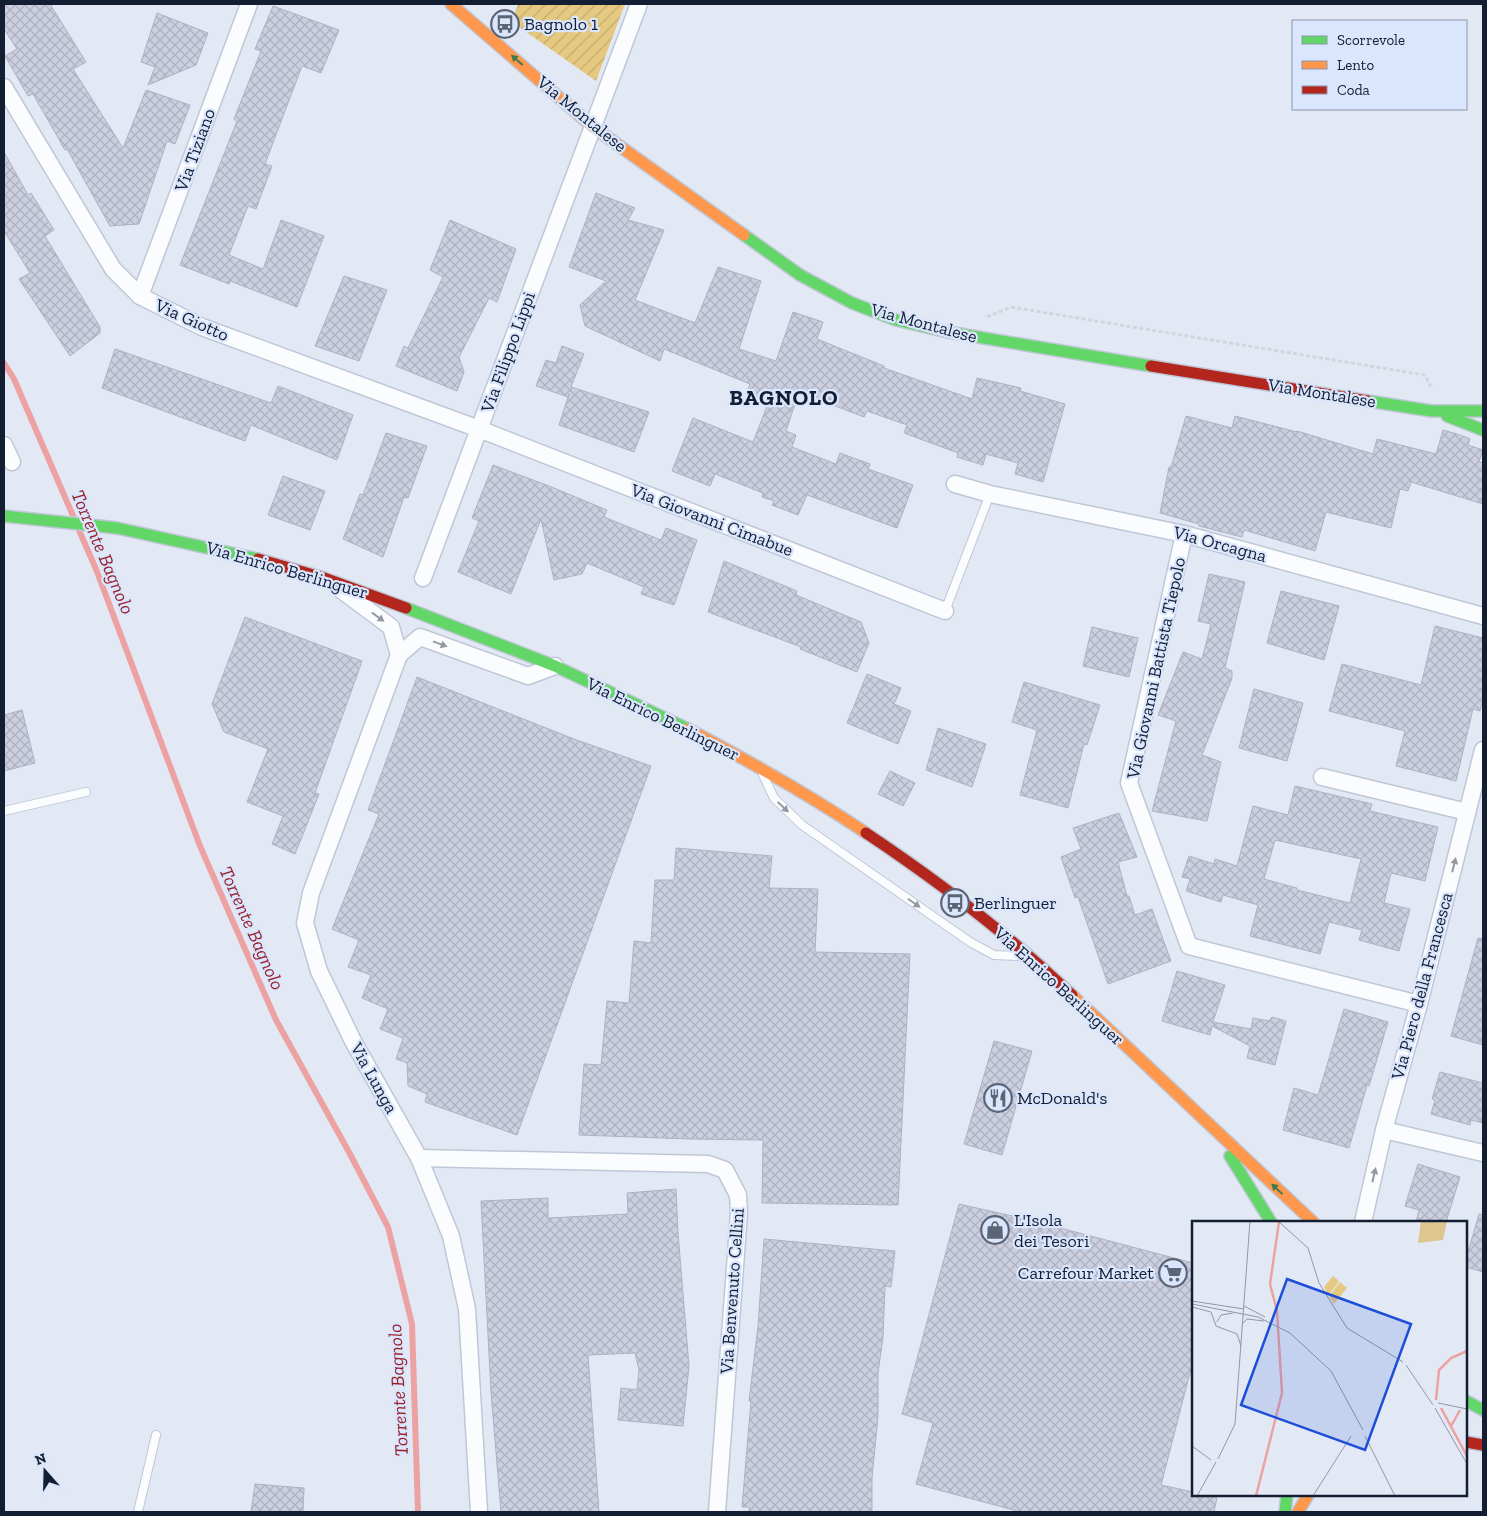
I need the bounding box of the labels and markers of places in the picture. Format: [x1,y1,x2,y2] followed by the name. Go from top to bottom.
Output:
[490,9,520,39] bus stop icon: Bagnolo 1
[524,13,598,35] place label: Bagnolo 1
[940,888,970,918] bus stop icon: Berlinguer
[974,892,1057,914] place label: Berlinguer
[983,1083,1013,1113] restaurant icon: McDonald's
[1017,1087,1107,1109] place label: McDonald's
[1014,1209,1089,1252] place label: L'Isola dei Tesori
[980,1215,1010,1245] shop icon: L'Isola dei Tesori
[1158,1258,1188,1288] supermarket icon: Carrefour Market
[1018,1262,1154,1284] place label: Carrefour Market

